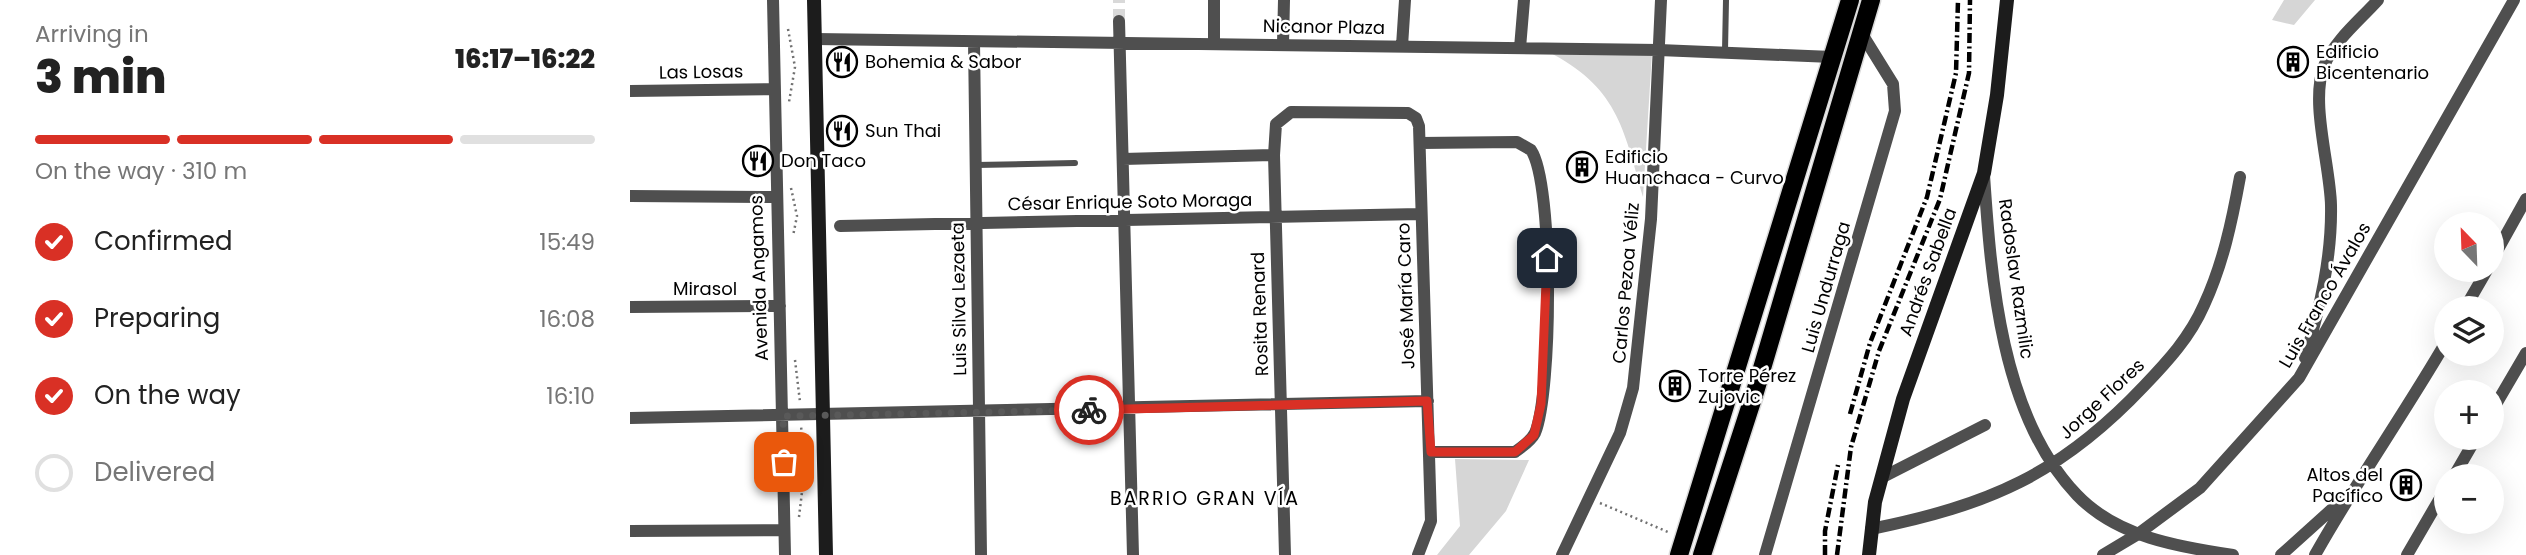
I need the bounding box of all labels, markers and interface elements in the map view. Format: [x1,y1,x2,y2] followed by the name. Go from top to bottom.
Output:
[1263,13,1385,40] street label: Nicanor Plaza
[35,18,149,50] text: Arriving in
[2316,39,2429,85] place label: Edificio Bicentenario
[455,41,595,77] text: 16:17–16:22
[35,45,167,109] text: 3 min
[825,45,859,79] restaurant icon: Bohemia & Sabor
[2276,45,2310,79] building icon: Edificio Bicentenario
[865,49,1022,74] place label: Bohemia & Sabor
[659,58,743,85] street label: Las Losas
[825,114,859,148] restaurant icon: Sun Thai
[865,118,941,143] place label: Sun Thai
[741,144,775,178] restaurant icon: Don Taco
[1605,144,1784,190] place label: Edificio Huanchaca - Curvo
[781,148,866,173] place label: Don Taco
[1565,150,1599,184] building icon: Edificio Huanchaca - Curvo
[35,155,247,187] text: On the way · 310 m
[1007,187,1253,216] street label: César Enrique Soto Moraga
[743,195,774,361] street label: Avenida Angamos
[1993,197,2040,361] street label: Radoslav Razmilic
[1606,201,1645,365] street label: Carlos Pezoa Véliz
[1893,204,1962,340] street label: Andrés Sabella
[2434,212,2504,282] north arrow
[2434,212,2504,534] map controls
[2273,217,2376,372] street label: Luis Franco Ávalos
[1795,218,1856,355] street label: Luis Undurraga
[945,222,972,376] street label: Luis Silva Lezaeta
[1390,222,1421,370] street label: José María Caro
[35,223,73,261] icon: check
[94,223,232,259] text: Confirmed
[539,226,595,258] text: 15:49
[1517,228,1577,288] pin
[1528,239,1566,277] icon: home
[1245,251,1274,377] street label: Rosita Renard
[673,276,737,301] street label: Mirasol
[2434,296,2504,366] button: layers
[35,300,73,338] icon: check
[94,300,220,336] text: Preparing
[539,303,595,335] text: 16:08
[2054,353,2150,445] street label: Jorge Flores
[1698,363,1796,409] place label: Torre Pérez Zujovic
[1658,369,1692,403] building icon: Torre Pérez Zujovic
[1054,375,1124,445] courier
[35,377,73,415] icon: check
[94,377,241,413] text: On the way
[546,380,595,412] text: 16:10
[2434,380,2504,450] button: +
[1070,391,1108,429] icon: bike
[754,432,814,492] pin
[765,443,803,481] icon: bag
[94,454,215,490] text: Delivered
[2306,462,2383,508] place label: Altos del Pacífico
[2434,464,2504,534] button: −
[2389,468,2423,502] building icon: Altos del Pacífico
[1110,485,1300,512] district label: BARRIO GRAN VÍA

